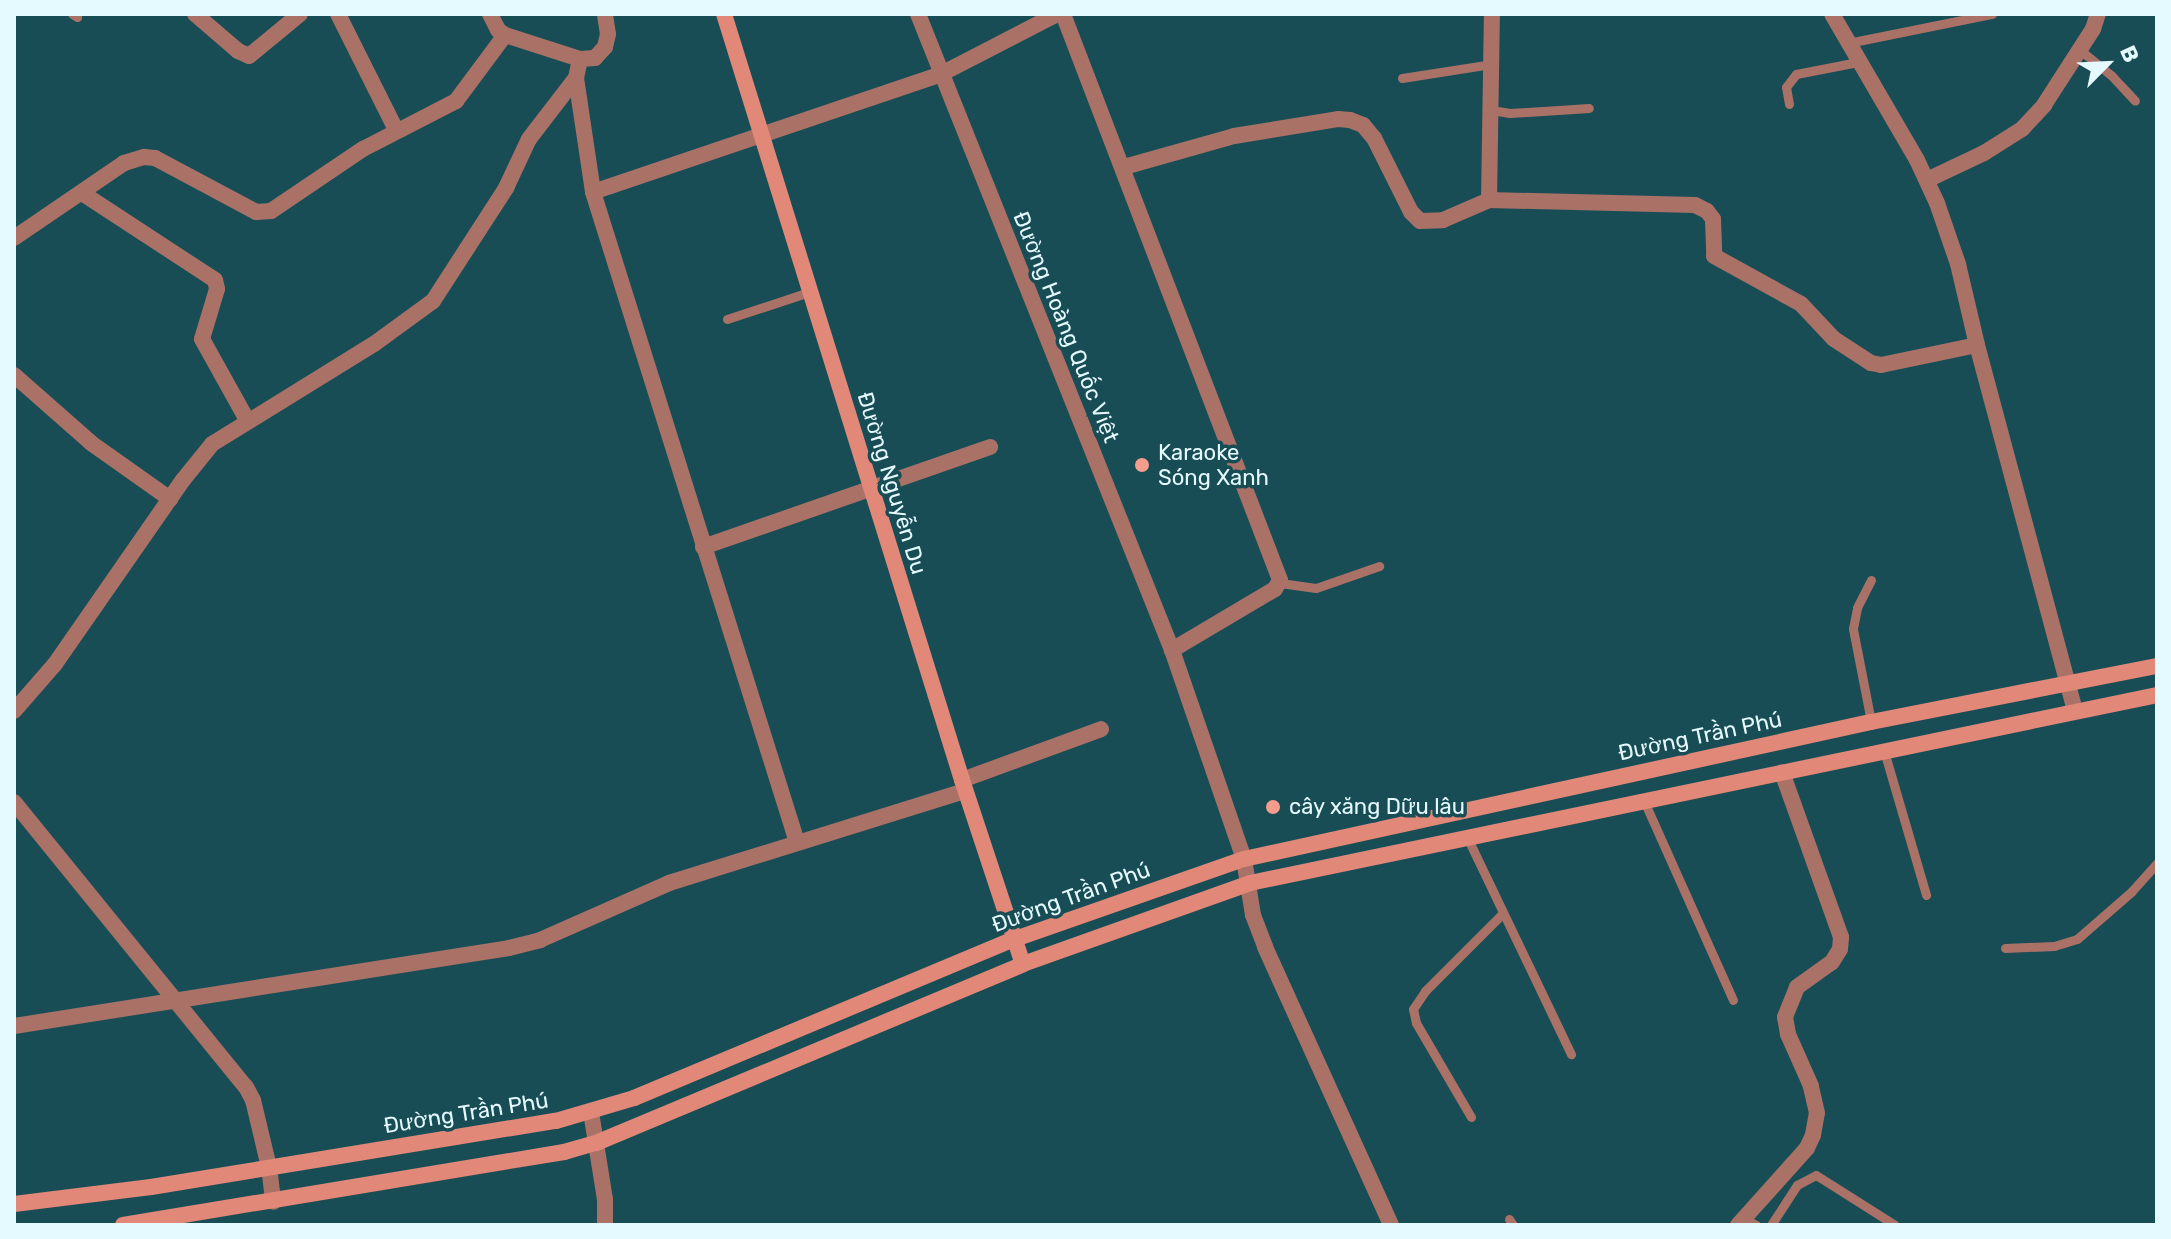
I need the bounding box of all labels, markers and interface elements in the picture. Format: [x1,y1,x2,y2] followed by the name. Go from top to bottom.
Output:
[2067,24,2147,104] north arrow
[2114,41,2145,67] text: B
[1007,207,1125,447] street label: Đường Hoàng Quốc Việt
[852,389,932,577] street label: Đường Nguyễn Du
[1158,439,1269,490] place label: Karaoke Sóng Xanh
[1133,456,1151,474] marker: Karaoke Sóng Xanh
[1616,706,1784,766] street label: Đường Trần Phú
[1289,794,1466,820] place label: cây xăng Dữu lâu
[1264,798,1282,816] marker: cây xăng Dữu lâu
[988,856,1154,938] street label: Đường Trần Phú
[381,1087,551,1139] street label: Đường Trần Phú

